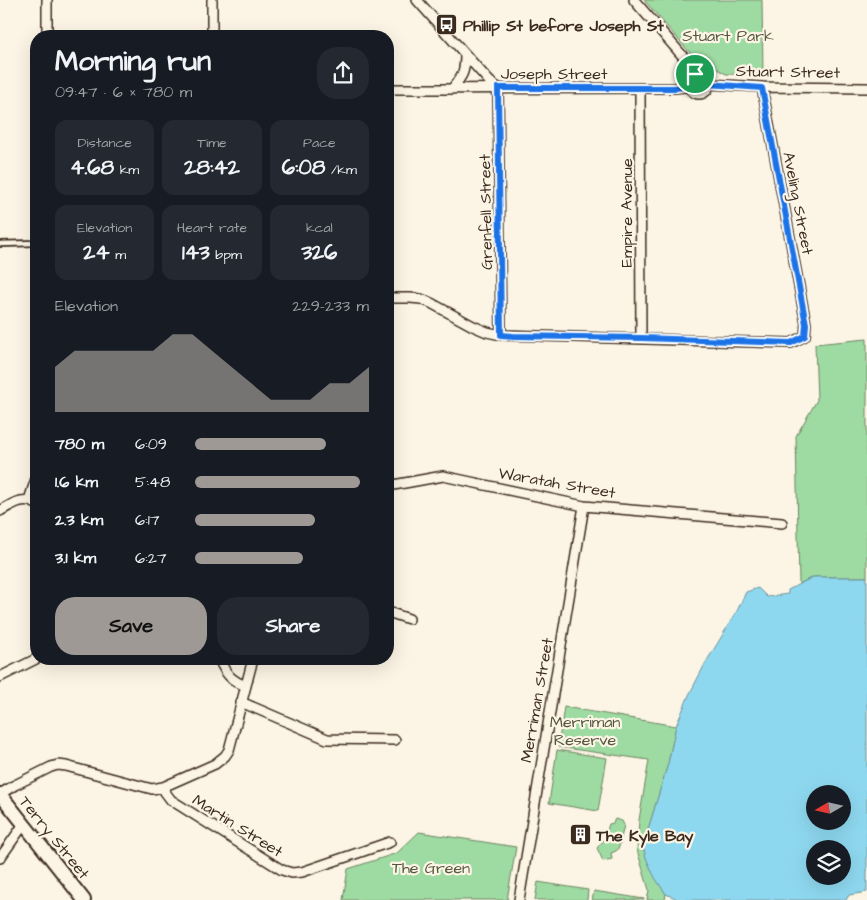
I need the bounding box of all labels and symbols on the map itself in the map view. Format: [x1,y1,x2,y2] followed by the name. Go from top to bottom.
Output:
[435,13,459,37] bus stop icon: Phillip St before Joseph St
[463,15,664,37] place label: Phillip St before Joseph St
[682,25,774,47] park label: Stuart Park
[674,53,716,95] pin
[736,60,841,84] street label: Stuart Street
[501,63,608,85] street label: Joseph Street
[776,150,819,257] street label: Aveling Street
[474,154,498,270] street label: Grenfell Street
[616,158,638,268] street label: Empire Avenue
[497,462,618,504] street label: Waratah Street
[515,636,559,764] street label: Merriman Street
[550,711,620,751] park label: Merriman Reserve
[806,785,851,830] north arrow
[188,789,287,863] street label: Martin Street
[13,792,95,885] street label: Terry Street
[568,823,592,847] building icon: The Kyle Bay
[595,825,694,848] place label: The Kyle Bay
[392,857,470,879] park label: The Green

